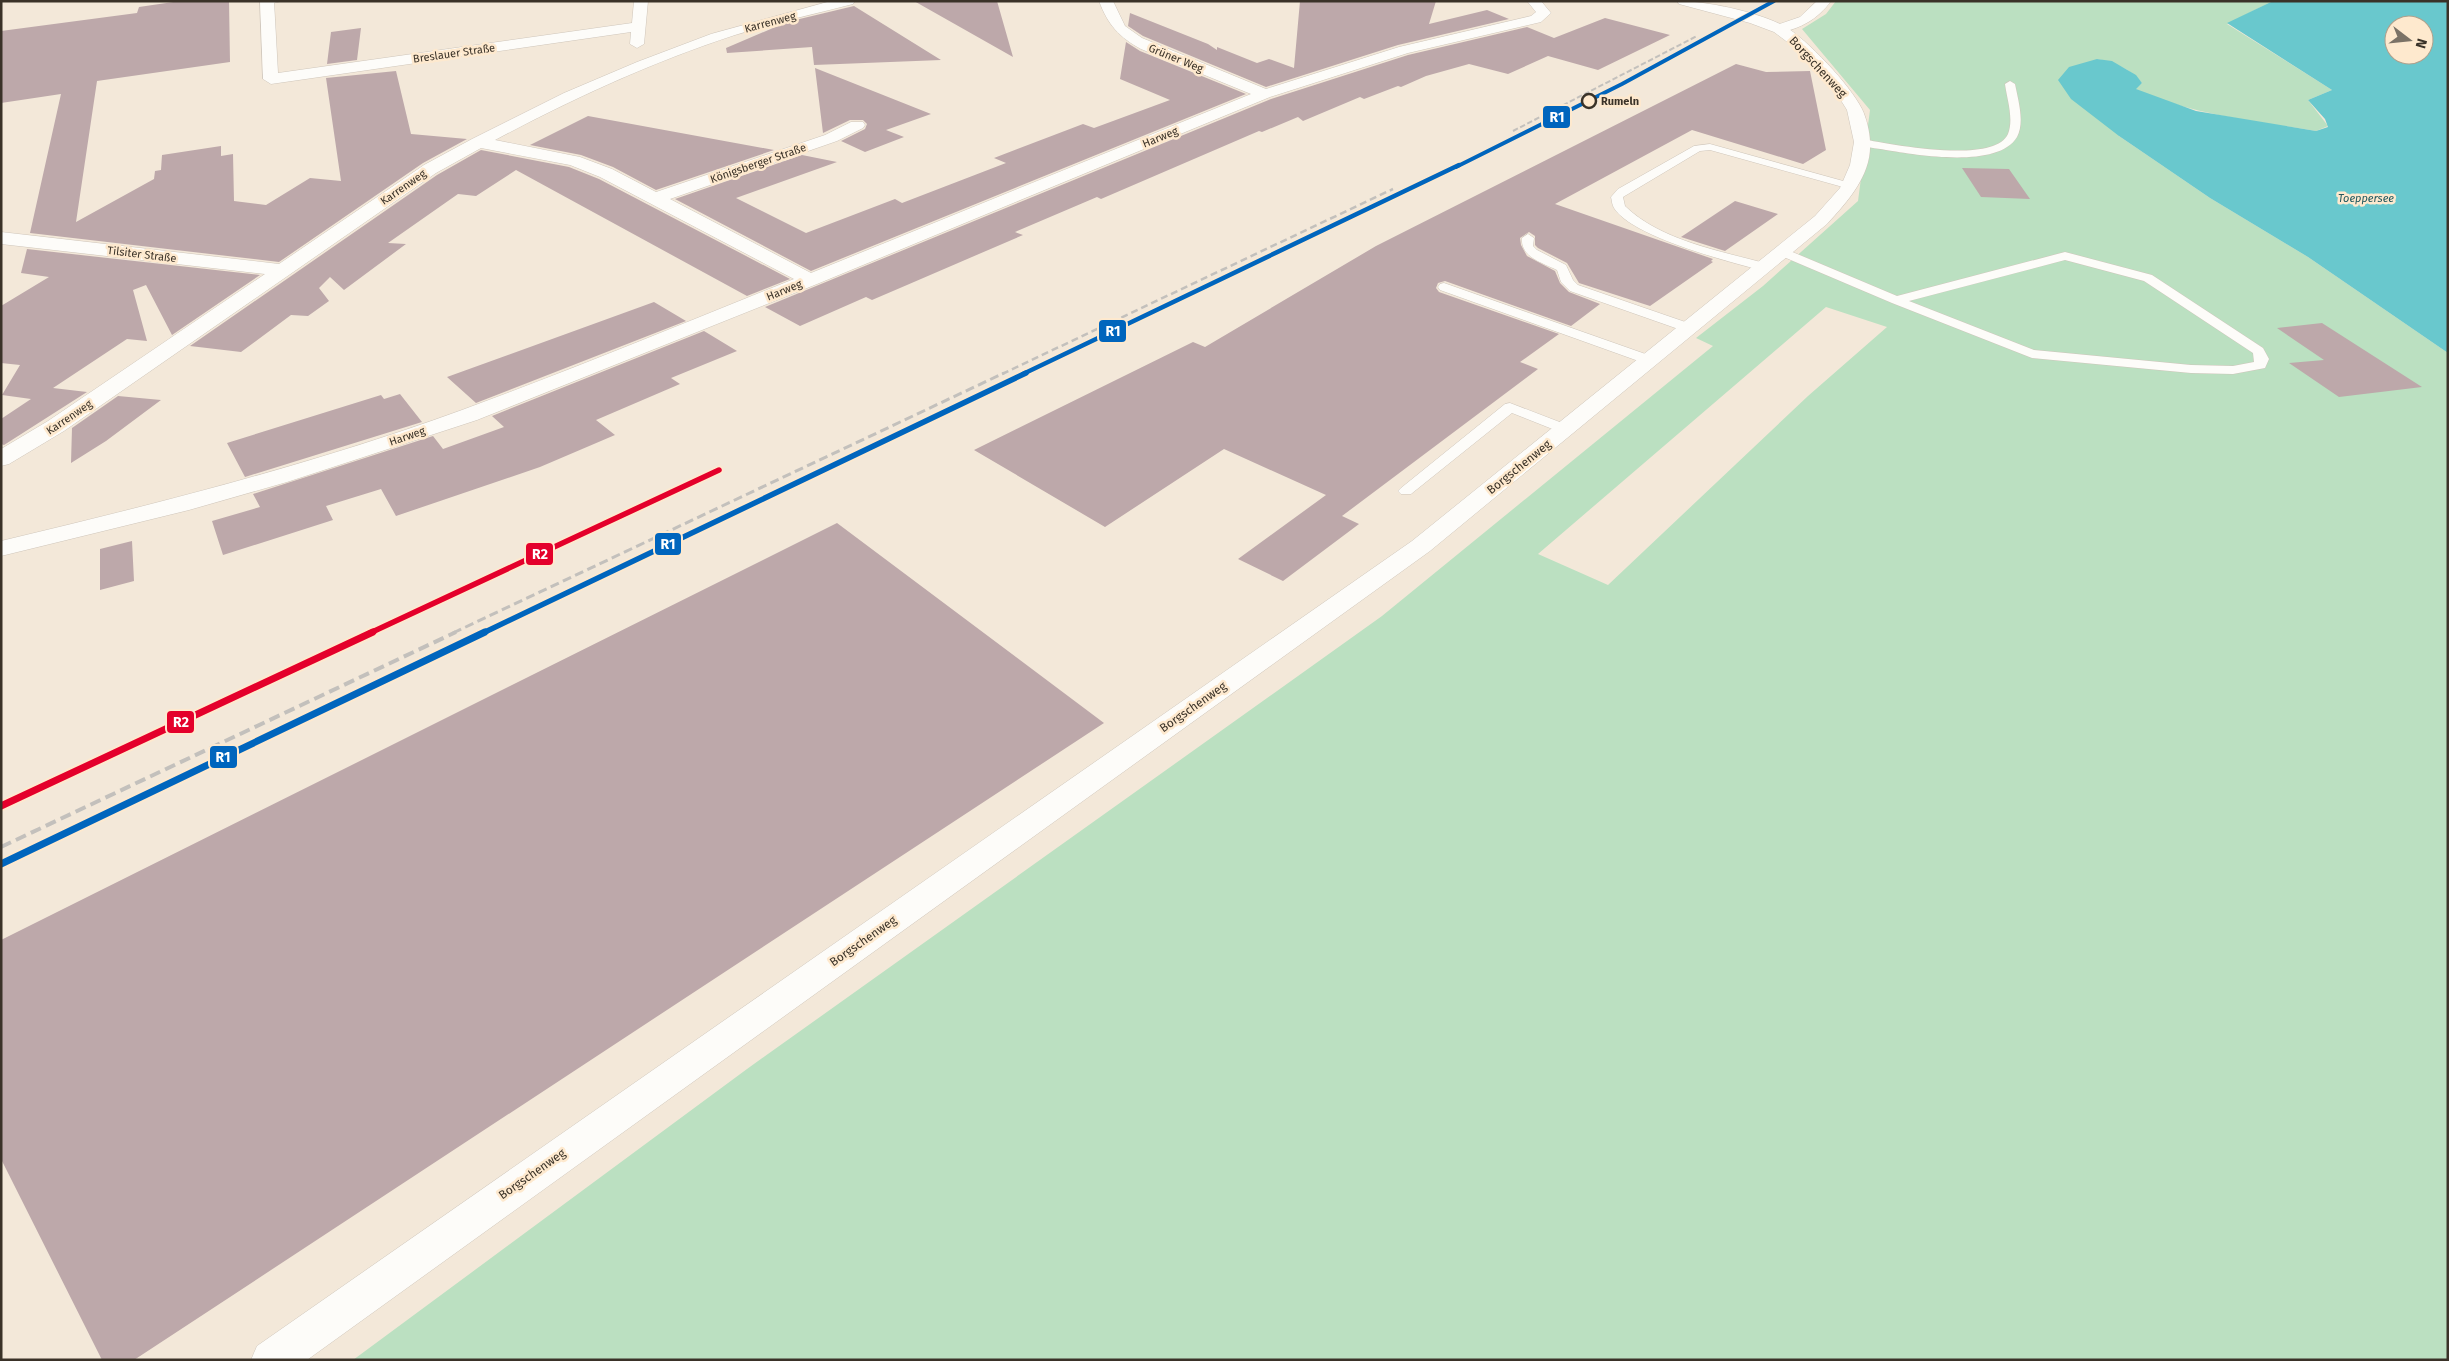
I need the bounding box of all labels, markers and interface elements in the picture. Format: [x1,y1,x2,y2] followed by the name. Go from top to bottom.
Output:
[743,9,797,36] street label: Karrenweg
[2384,15,2434,65] north arrow
[1786,34,1850,101] street label: Borgschenweg
[2412,37,2430,50] text: N
[412,41,496,66] street label: Breslauer Straße
[1147,42,1205,75] street label: Grüner Weg
[1581,93,1597,109] marker: Rumeln
[1601,95,1639,108] place label: Rumeln
[1542,105,1571,129] line badge: R1
[1550,109,1564,126] text: R1
[1140,124,1180,150] street label: Harweg
[708,141,808,186] street label: Königsberger Straße
[378,167,429,208] street label: Karrenweg
[2338,192,2394,205] water label: Toeppersee
[107,244,177,265] street label: Tilsiter Straße
[764,277,804,303] street label: Harweg
[1098,319,1127,343] line badge: R1
[1106,323,1120,340] text: R1
[44,397,95,438] street label: Karrenweg
[387,424,427,449] street label: Harweg
[1484,436,1554,497] street label: Borgschenweg
[654,532,682,556] line badge: R1
[661,536,675,553] text: R1
[525,542,554,566] line badge: R2
[532,546,548,563] text: R2
[1157,678,1230,735] street label: Borgschenweg
[166,710,195,734] line badge: R2
[173,714,189,731] text: R2
[209,745,238,769] line badge: R1
[216,749,230,766] text: R1
[827,912,900,969] street label: Borgschenweg
[496,1145,569,1202] street label: Borgschenweg

